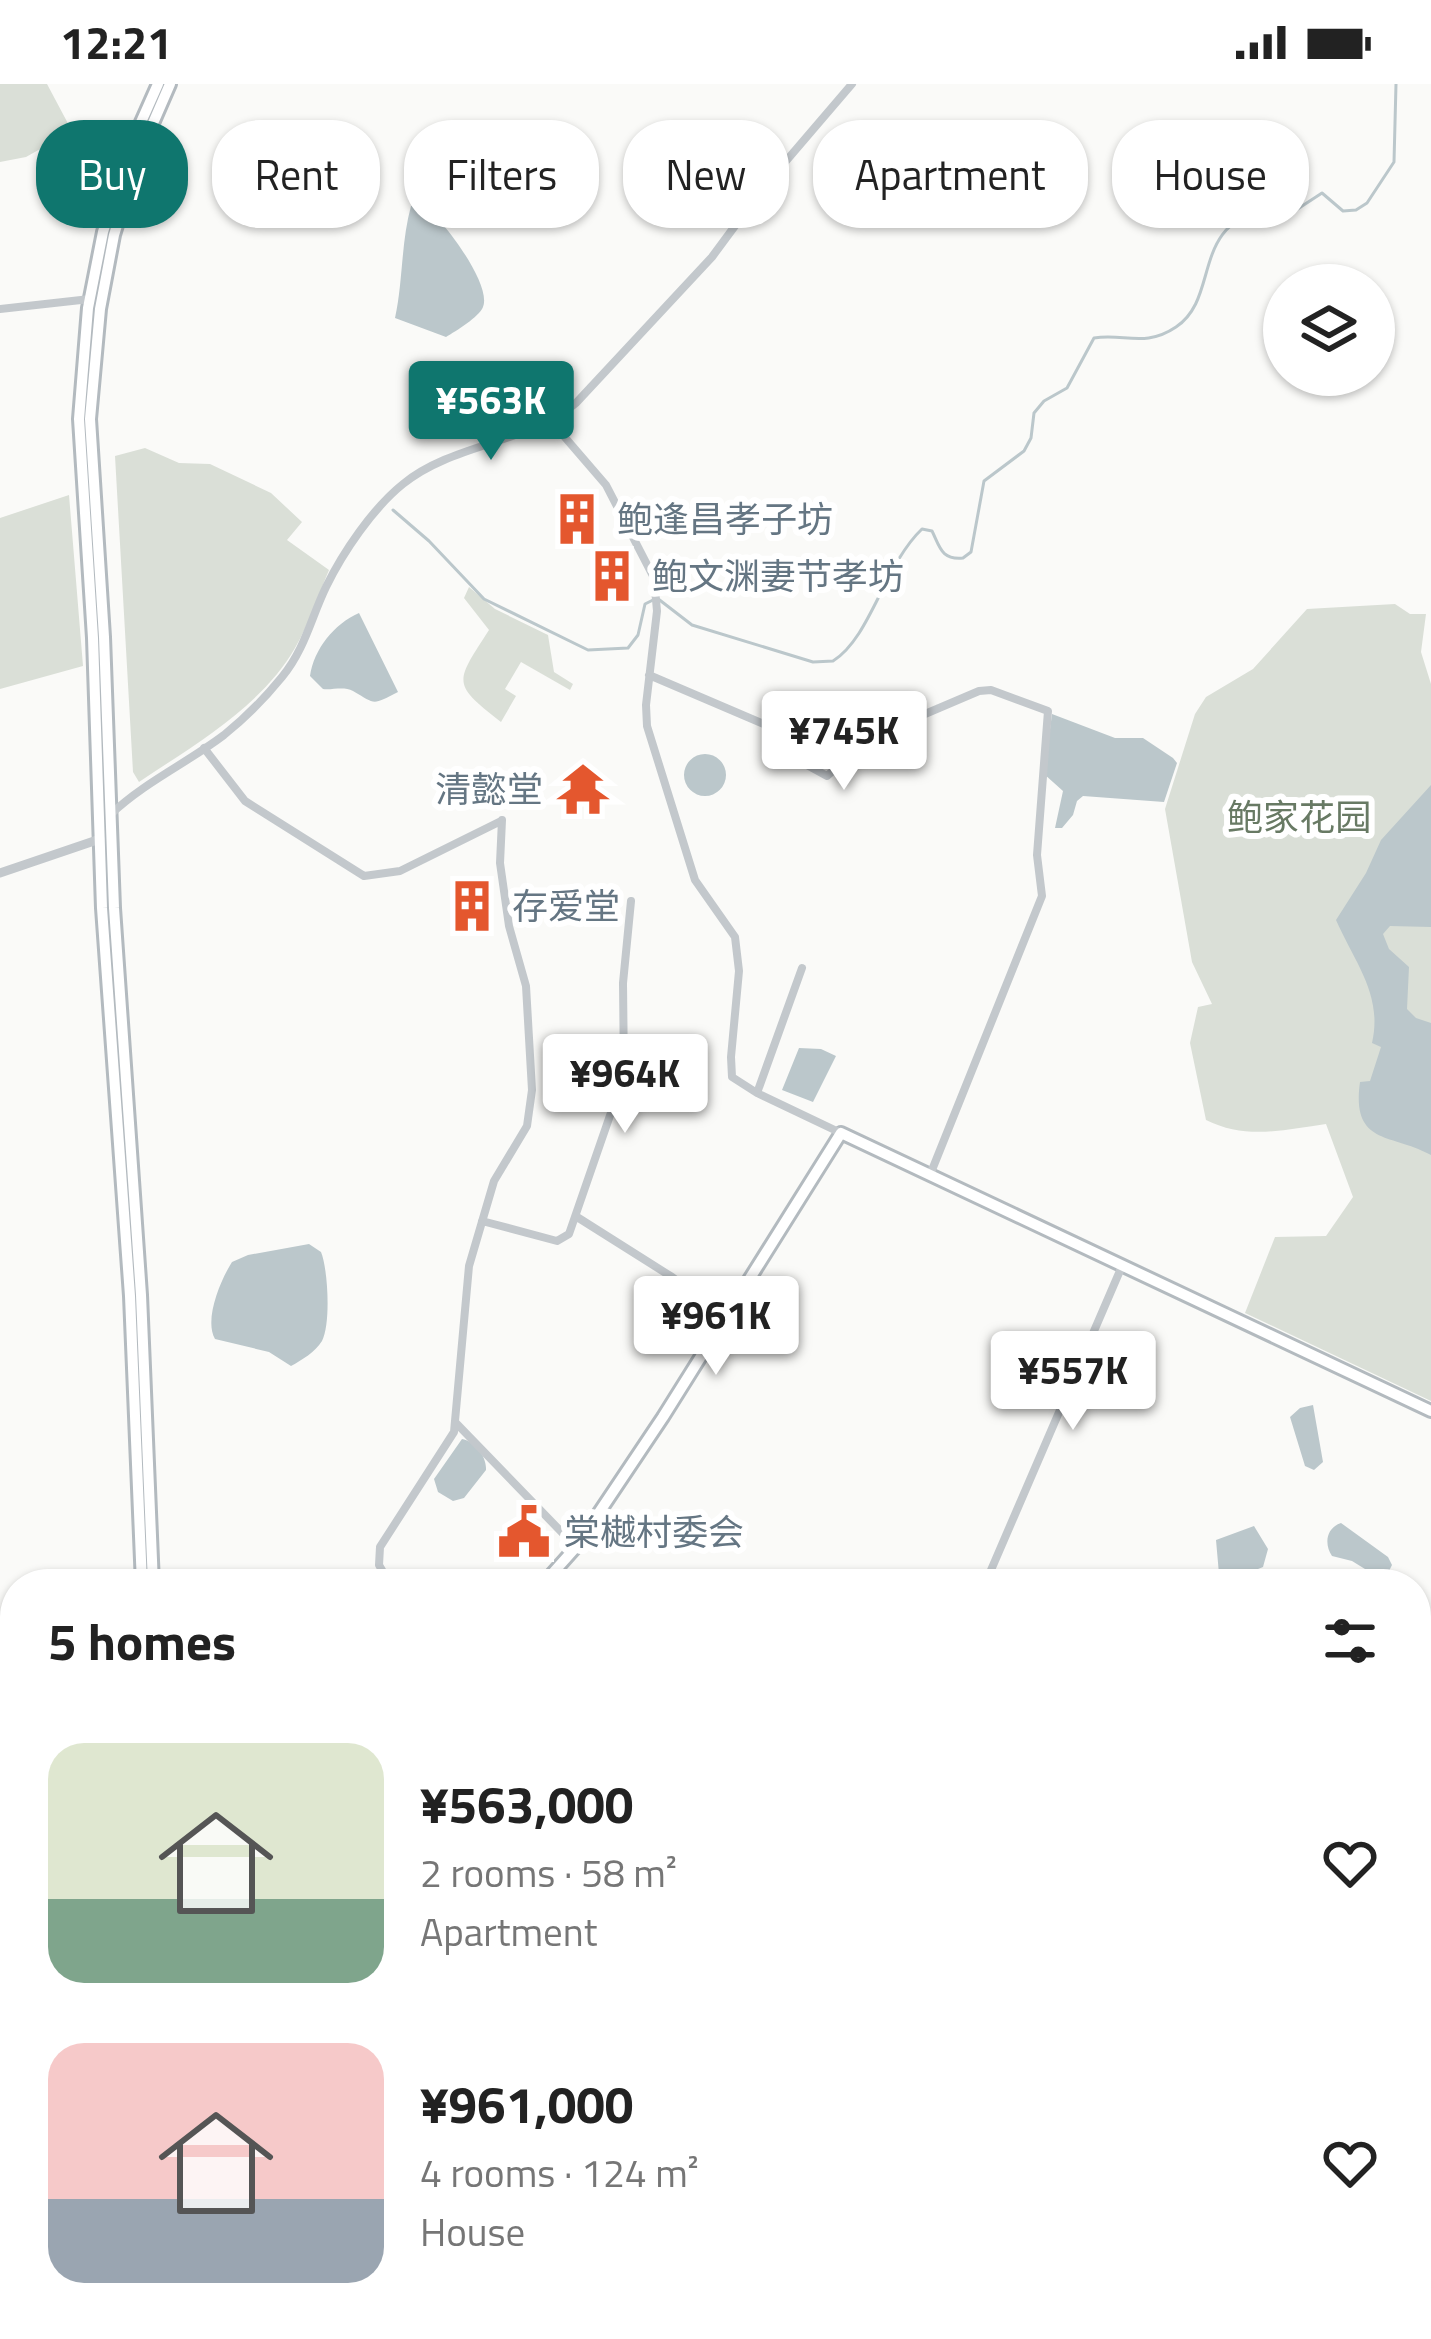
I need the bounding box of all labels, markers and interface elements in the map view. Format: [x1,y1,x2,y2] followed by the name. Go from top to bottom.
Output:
[60,8,172,76] text: 12:21
[36,120,188,228] chip: Buy
[212,120,380,228] chip: Rent
[404,120,599,228] chip: Filters
[623,120,789,228] chip: New
[813,120,1088,228] chip: Apartment
[1112,120,1309,228] chip: House
[1263,264,1395,396] map controls
[1263,264,1395,396] button: layers
[407,361,575,463] pin: ¥563K
[436,370,546,429] text: ¥563K
[548,490,606,548] building icon: 鲍逢昌孝子坊
[617,491,833,546] place label: 鲍逢昌孝子坊
[583,547,641,605] building icon: 鲍文渊妻节孝坊
[652,548,904,603] place label: 鲍文渊妻节孝坊
[760,691,928,793] pin: ¥745K
[789,700,899,759] text: ¥745K
[554,760,612,818] temple icon: 清懿堂
[435,761,543,816] place label: 清懿堂
[1227,789,1371,844] park label: 鲍家花园
[443,877,501,935] building icon: 存爱堂
[512,878,620,933] place label: 存爱堂
[541,1034,709,1136] pin: ¥964K
[570,1043,680,1102] text: ¥964K
[632,1276,800,1378] pin: ¥961K
[661,1285,771,1344] text: ¥961K
[989,1331,1157,1433] pin: ¥557K
[1018,1340,1128,1399] text: ¥557K
[495,1503,553,1561] public building icon: 棠樾村委会
[564,1504,744,1559] place label: 棠樾村委会
[48,1602,236,1680] text: 5 homes
[1317,1608,1383,1674] icon: filters
[420,1765,633,1843] text: ¥563,000
[144,1791,288,1935] icon: home
[1317,1830,1383,1896] icon: heart
[420,1843,677,1902] text: 2 rooms · 58 m²
[420,1902,597,1961] text: Apartment
[420,2065,633,2143] text: ¥961,000
[144,2091,288,2235] icon: home
[1317,2130,1383,2196] icon: heart
[420,2143,699,2202] text: 4 rooms · 124 m²
[420,2202,525,2261] text: House

